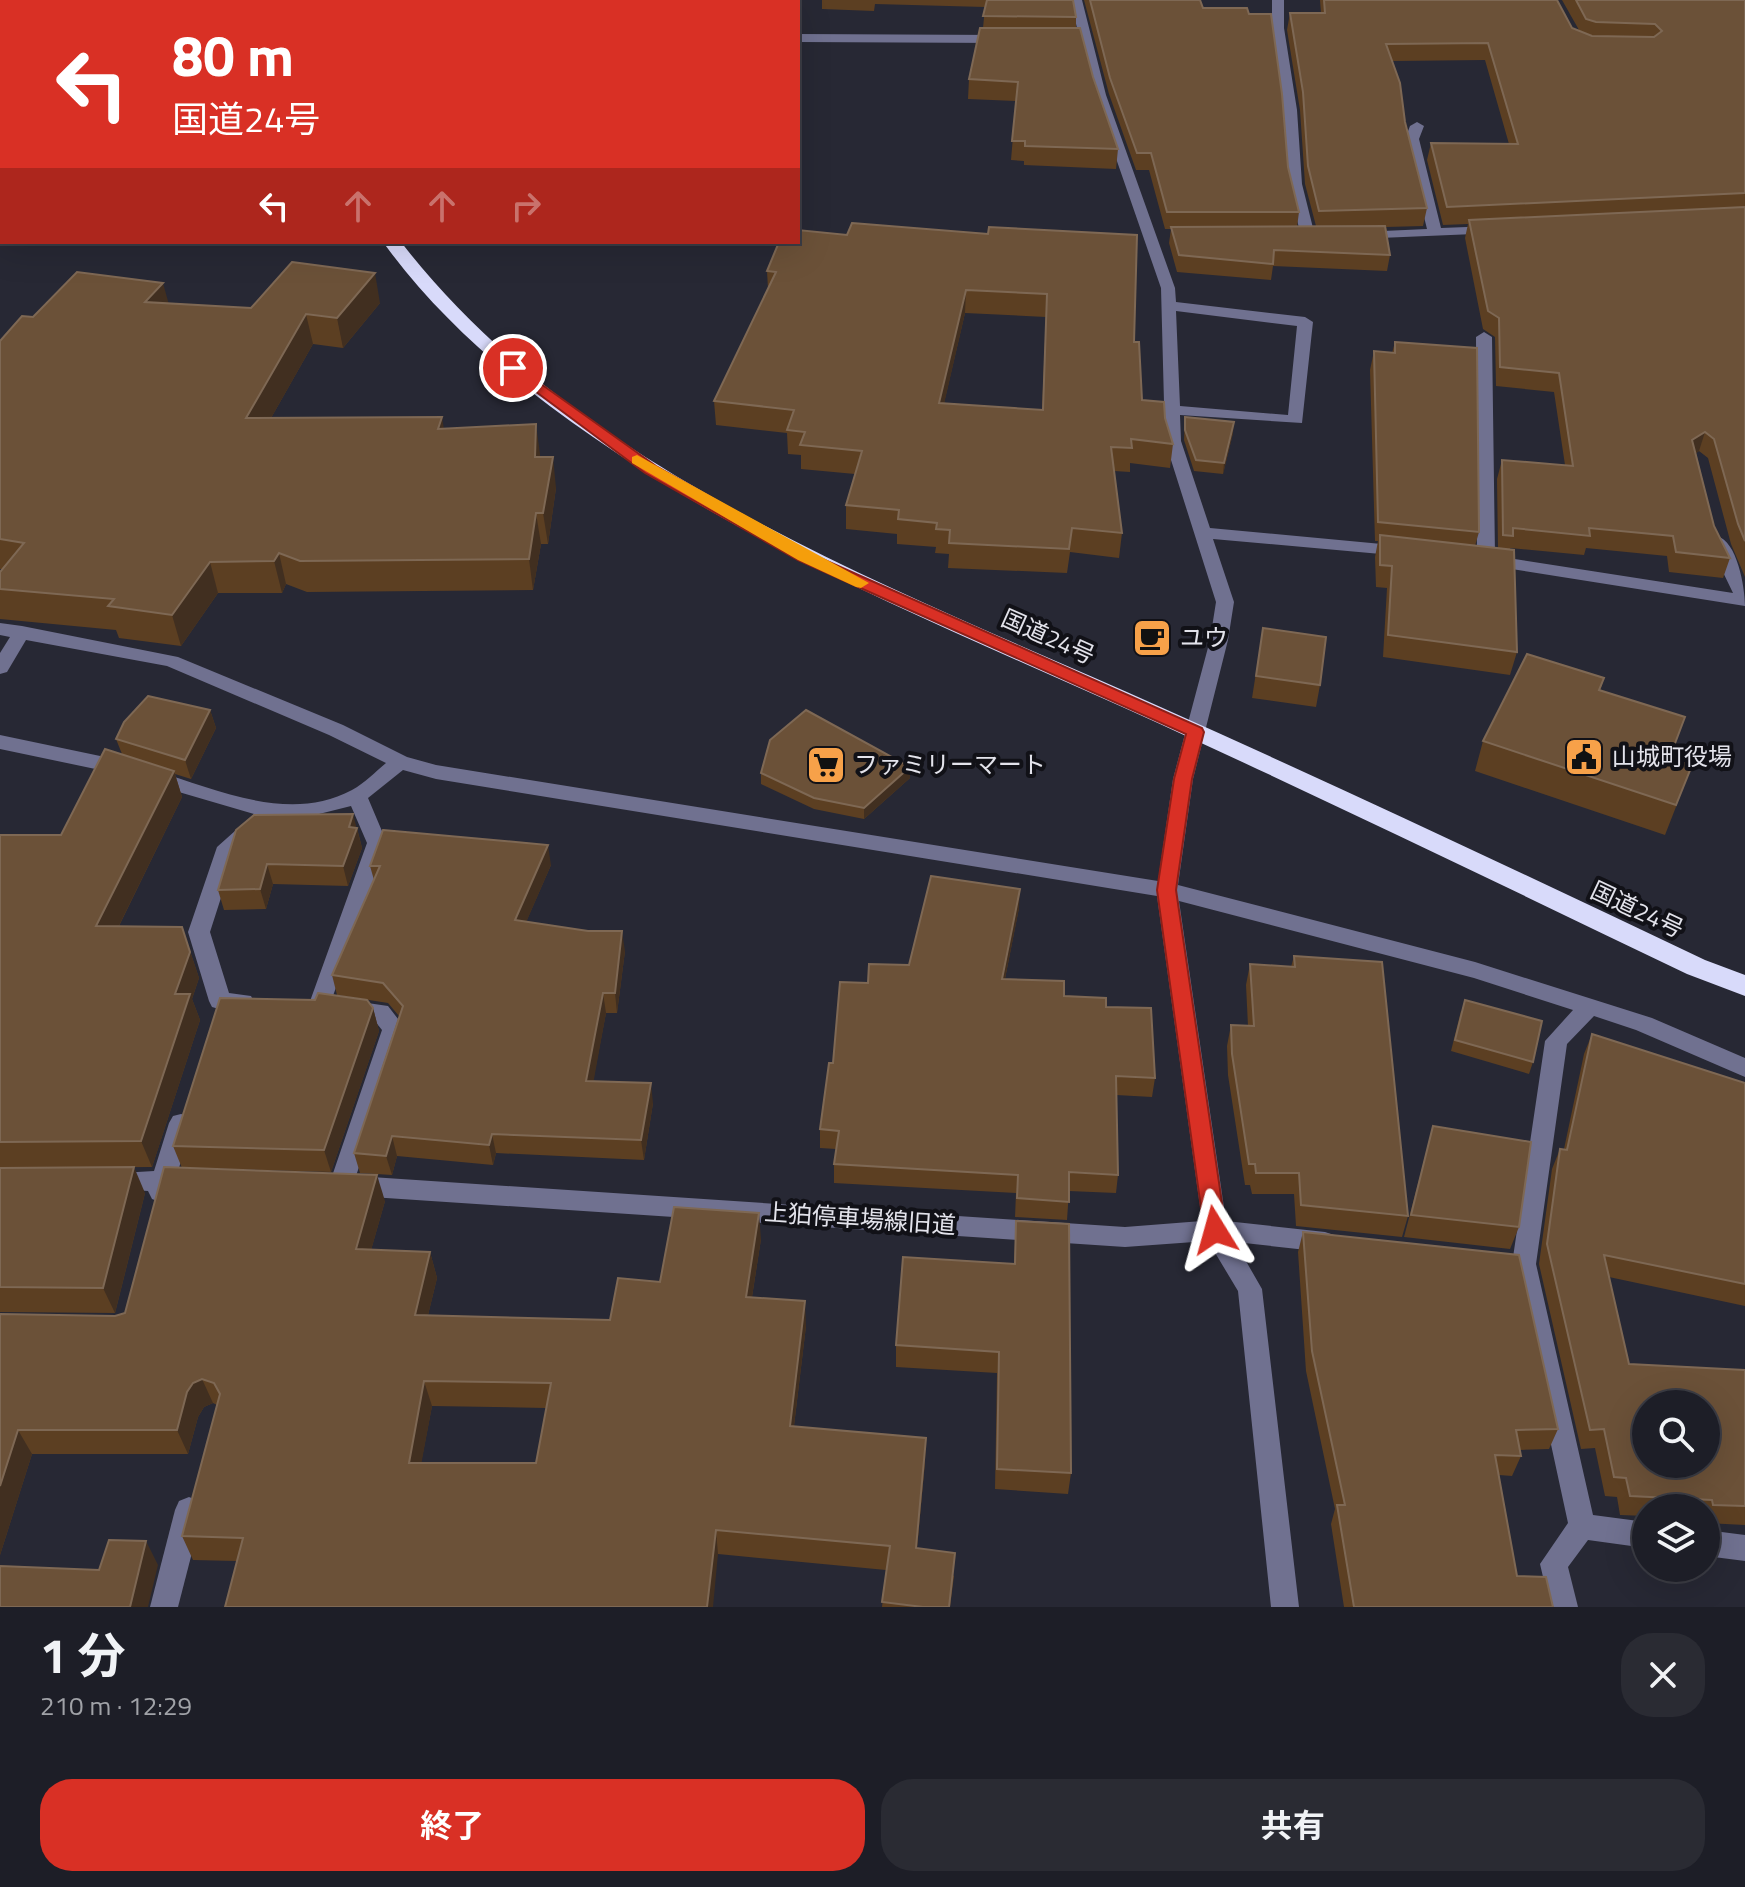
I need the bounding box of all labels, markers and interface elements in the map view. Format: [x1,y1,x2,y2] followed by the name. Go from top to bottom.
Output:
[172,13,294,98] text: 80 m
[40,32,144,136] icon: left
[172,91,320,146] text: 国道24号
[252,184,296,228] icon: left
[336,184,380,228] icon: ahead
[420,184,464,228] icon: ahead
[504,184,548,228] icon: right
[479,334,547,402] pin
[491,346,535,390] icon: arrive
[996,600,1101,673] street label: 国道24号
[1131,617,1173,659] cafe icon: ユウ
[1180,619,1228,655] place label: ユウ
[1563,736,1605,778] public building icon: 山城町役場
[1612,738,1732,774] place label: 山城町役場
[805,744,847,786] supermarket icon: ファミリーマート
[854,746,1046,782] place label: ファミリーマート
[1585,872,1690,946] street label: 国道24号
[1173,1188,1257,1272] position arrow
[763,1193,957,1243] street label: 上狛停車場線旧道
[1632,1390,1720,1582] map controls
[1632,1390,1720,1478] button: search
[1632,1494,1720,1582] button: layers
[40,1619,125,1692] text: 1 分
[1621,1633,1705,1717] button: close
[40,1686,192,1725] text: 210 m · 12:29
[40,1779,865,1871] button: 終了
[881,1779,1705,1871] button: 共有

